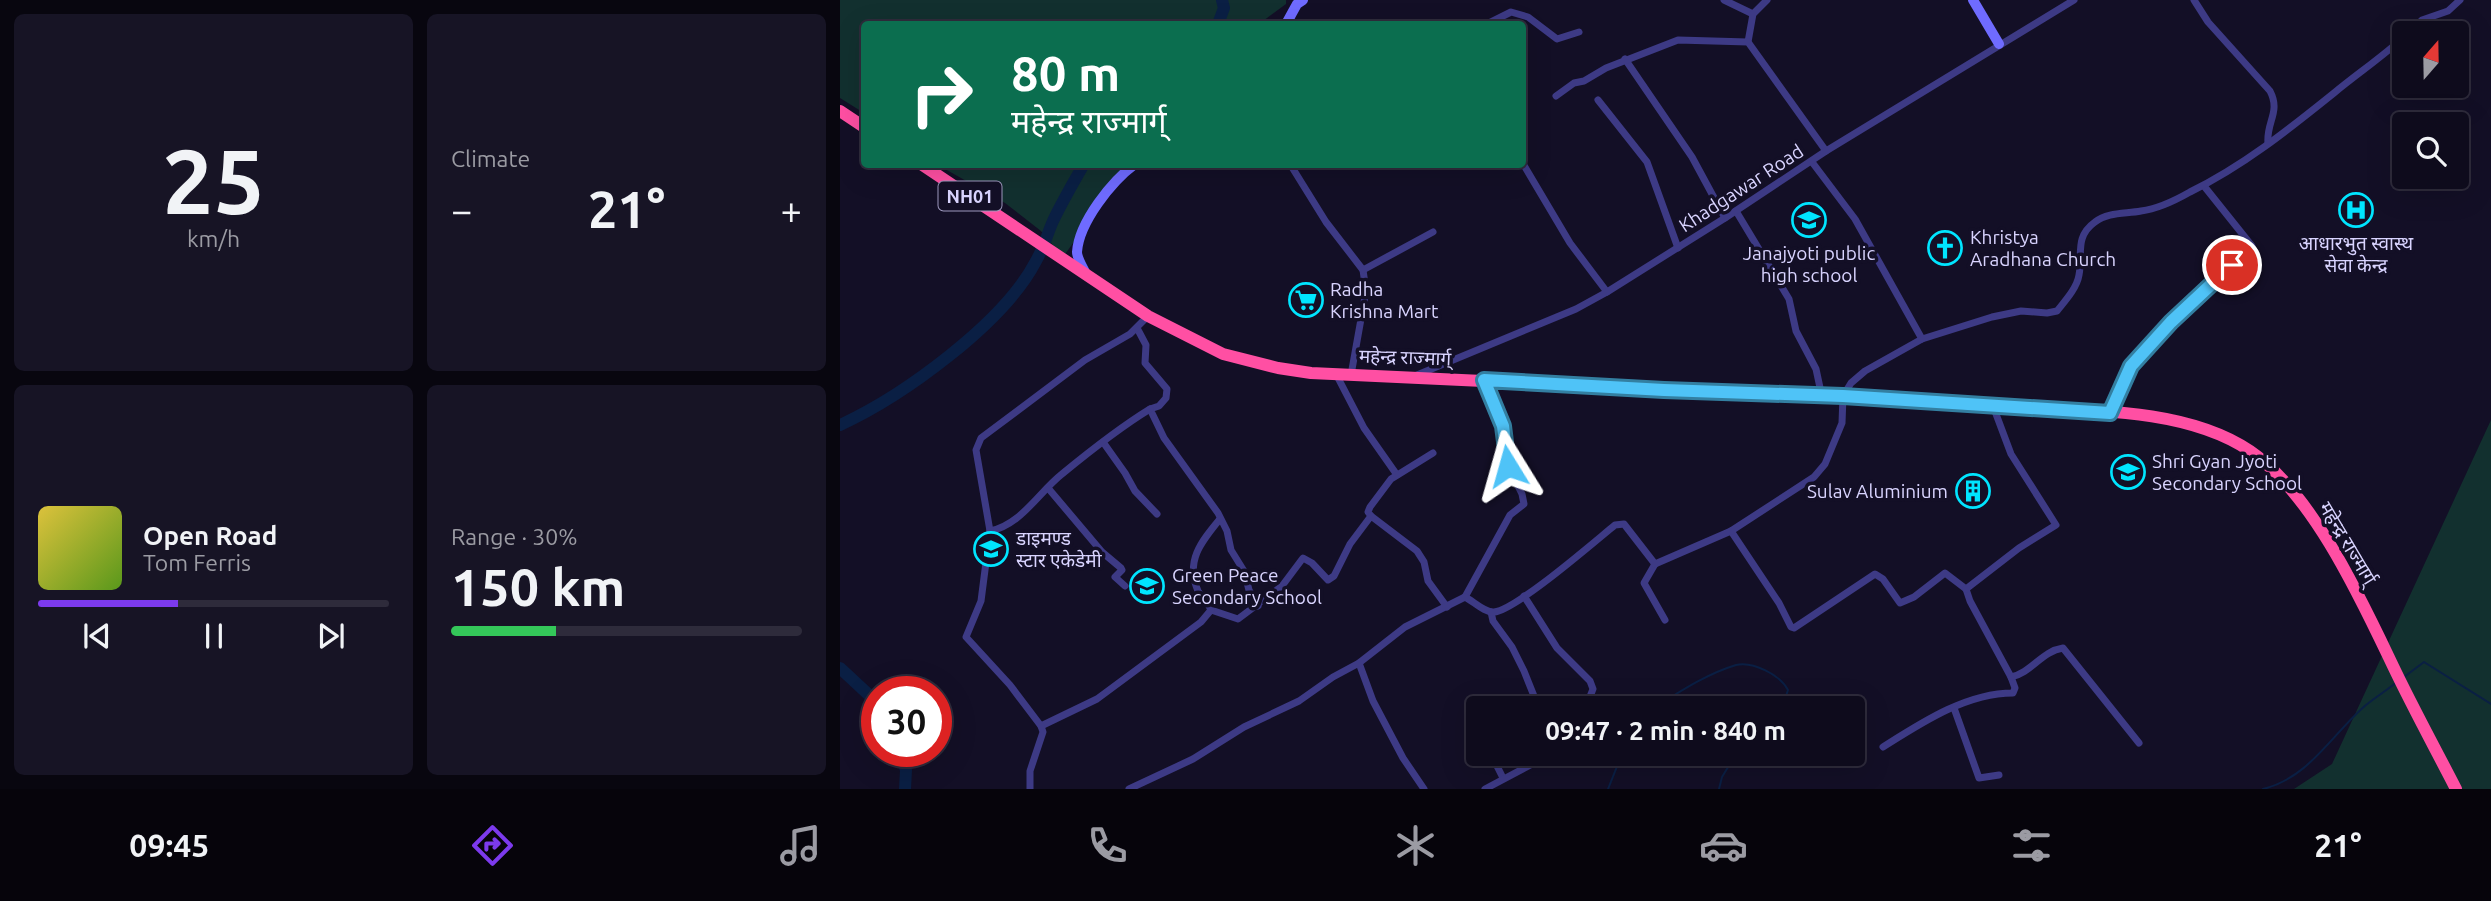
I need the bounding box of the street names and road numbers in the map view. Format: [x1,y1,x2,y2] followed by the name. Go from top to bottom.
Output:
[1675,140,1807,236] street label: Khadgawar Road
[939,182,1002,210] road number: NH01
[1358,344,1454,371] street label: महेन्द्र राज्मार्ग्
[2314,498,2383,591] street label: महेन्द्र राज्मार्ग्

